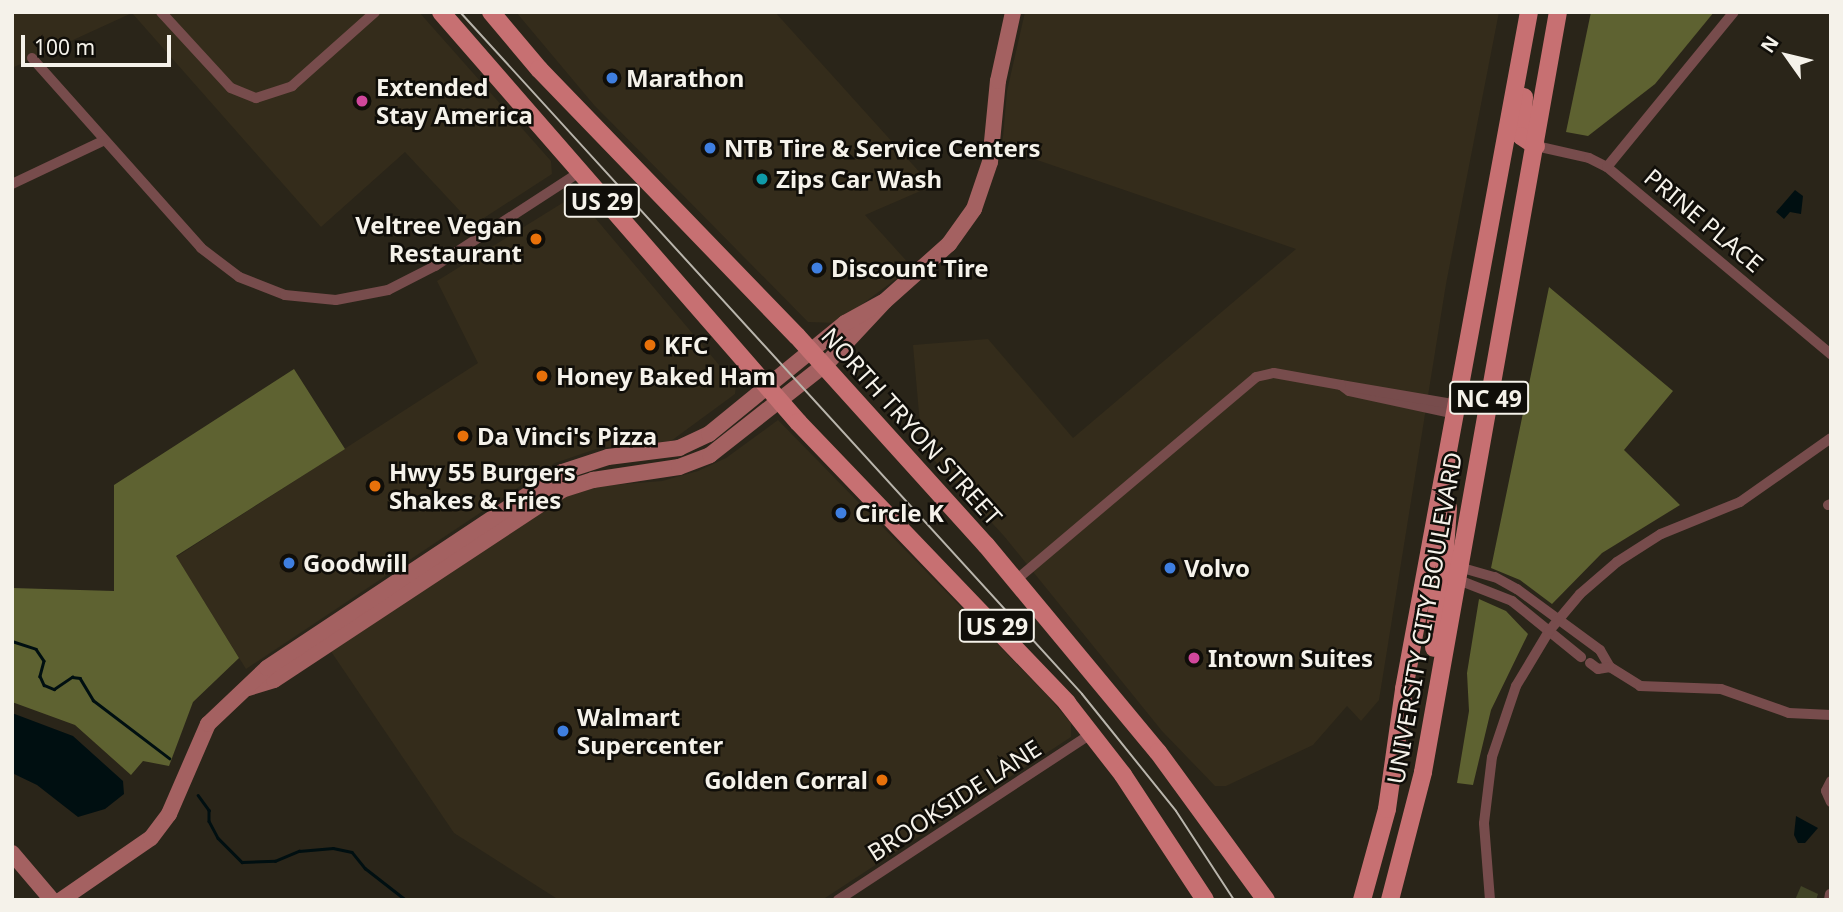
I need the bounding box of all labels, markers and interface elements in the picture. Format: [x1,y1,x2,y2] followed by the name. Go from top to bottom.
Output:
[24,21,175,65] scale bar
[1752,21,1822,91] north arrow
[1754,31,1785,58] text: N
[34,33,95,61] text: 100 m
[626,64,744,92] place label: Marathon
[604,70,620,86] marker: Marathon
[376,73,533,129] place label: Extended Stay America
[354,93,370,109] marker: Extended Stay America
[724,134,1041,162] place label: NTB Tire & Service Centers
[702,140,718,156] marker: NTB Tire & Service Centers
[1639,162,1769,278] street label: PRINE PLACE
[776,165,942,193] place label: Zips Car Wash
[754,171,770,187] marker: Zips Car Wash
[564,182,640,220] road number: US 29
[355,211,522,267] place label: Veltree Vegan Restaurant
[528,231,544,247] marker: Veltree Vegan Restaurant
[831,254,989,282] place label: Discount Tire
[809,260,825,276] marker: Discount Tire
[816,321,1008,531] street label: NORTH TRYON STREET
[664,331,709,359] place label: KFC
[642,337,658,353] marker: KFC
[556,362,776,390] place label: Honey Baked Ham
[534,368,550,384] marker: Honey Baked Ham
[1449,378,1529,418] road number: NC 49
[477,422,657,450] place label: Da Vinci's Pizza
[455,428,471,444] marker: Da Vinci's Pizza
[1381,450,1467,786] street label: UNIVERSITY CITY BOULEVARD
[389,458,576,514] place label: Hwy 55 Burgers Shakes & Fries
[367,478,383,494] marker: Hwy 55 Burgers Shakes & Fries
[855,499,944,527] place label: Circle K
[833,505,849,521] marker: Circle K
[303,549,408,577] place label: Goodwill
[1184,554,1250,582] place label: Volvo
[281,555,297,571] marker: Goodwill
[1162,560,1178,576] marker: Volvo
[958,606,1036,646] road number: US 29
[1208,644,1373,672] place label: Intown Suites
[1186,650,1202,666] marker: Intown Suites
[577,703,723,759] place label: Walmart Supercenter
[555,723,571,739] marker: Walmart Supercenter
[862,733,1046,867] street label: BROOKSIDE LANE
[704,766,868,794] place label: Golden Corral
[874,772,890,788] marker: Golden Corral

